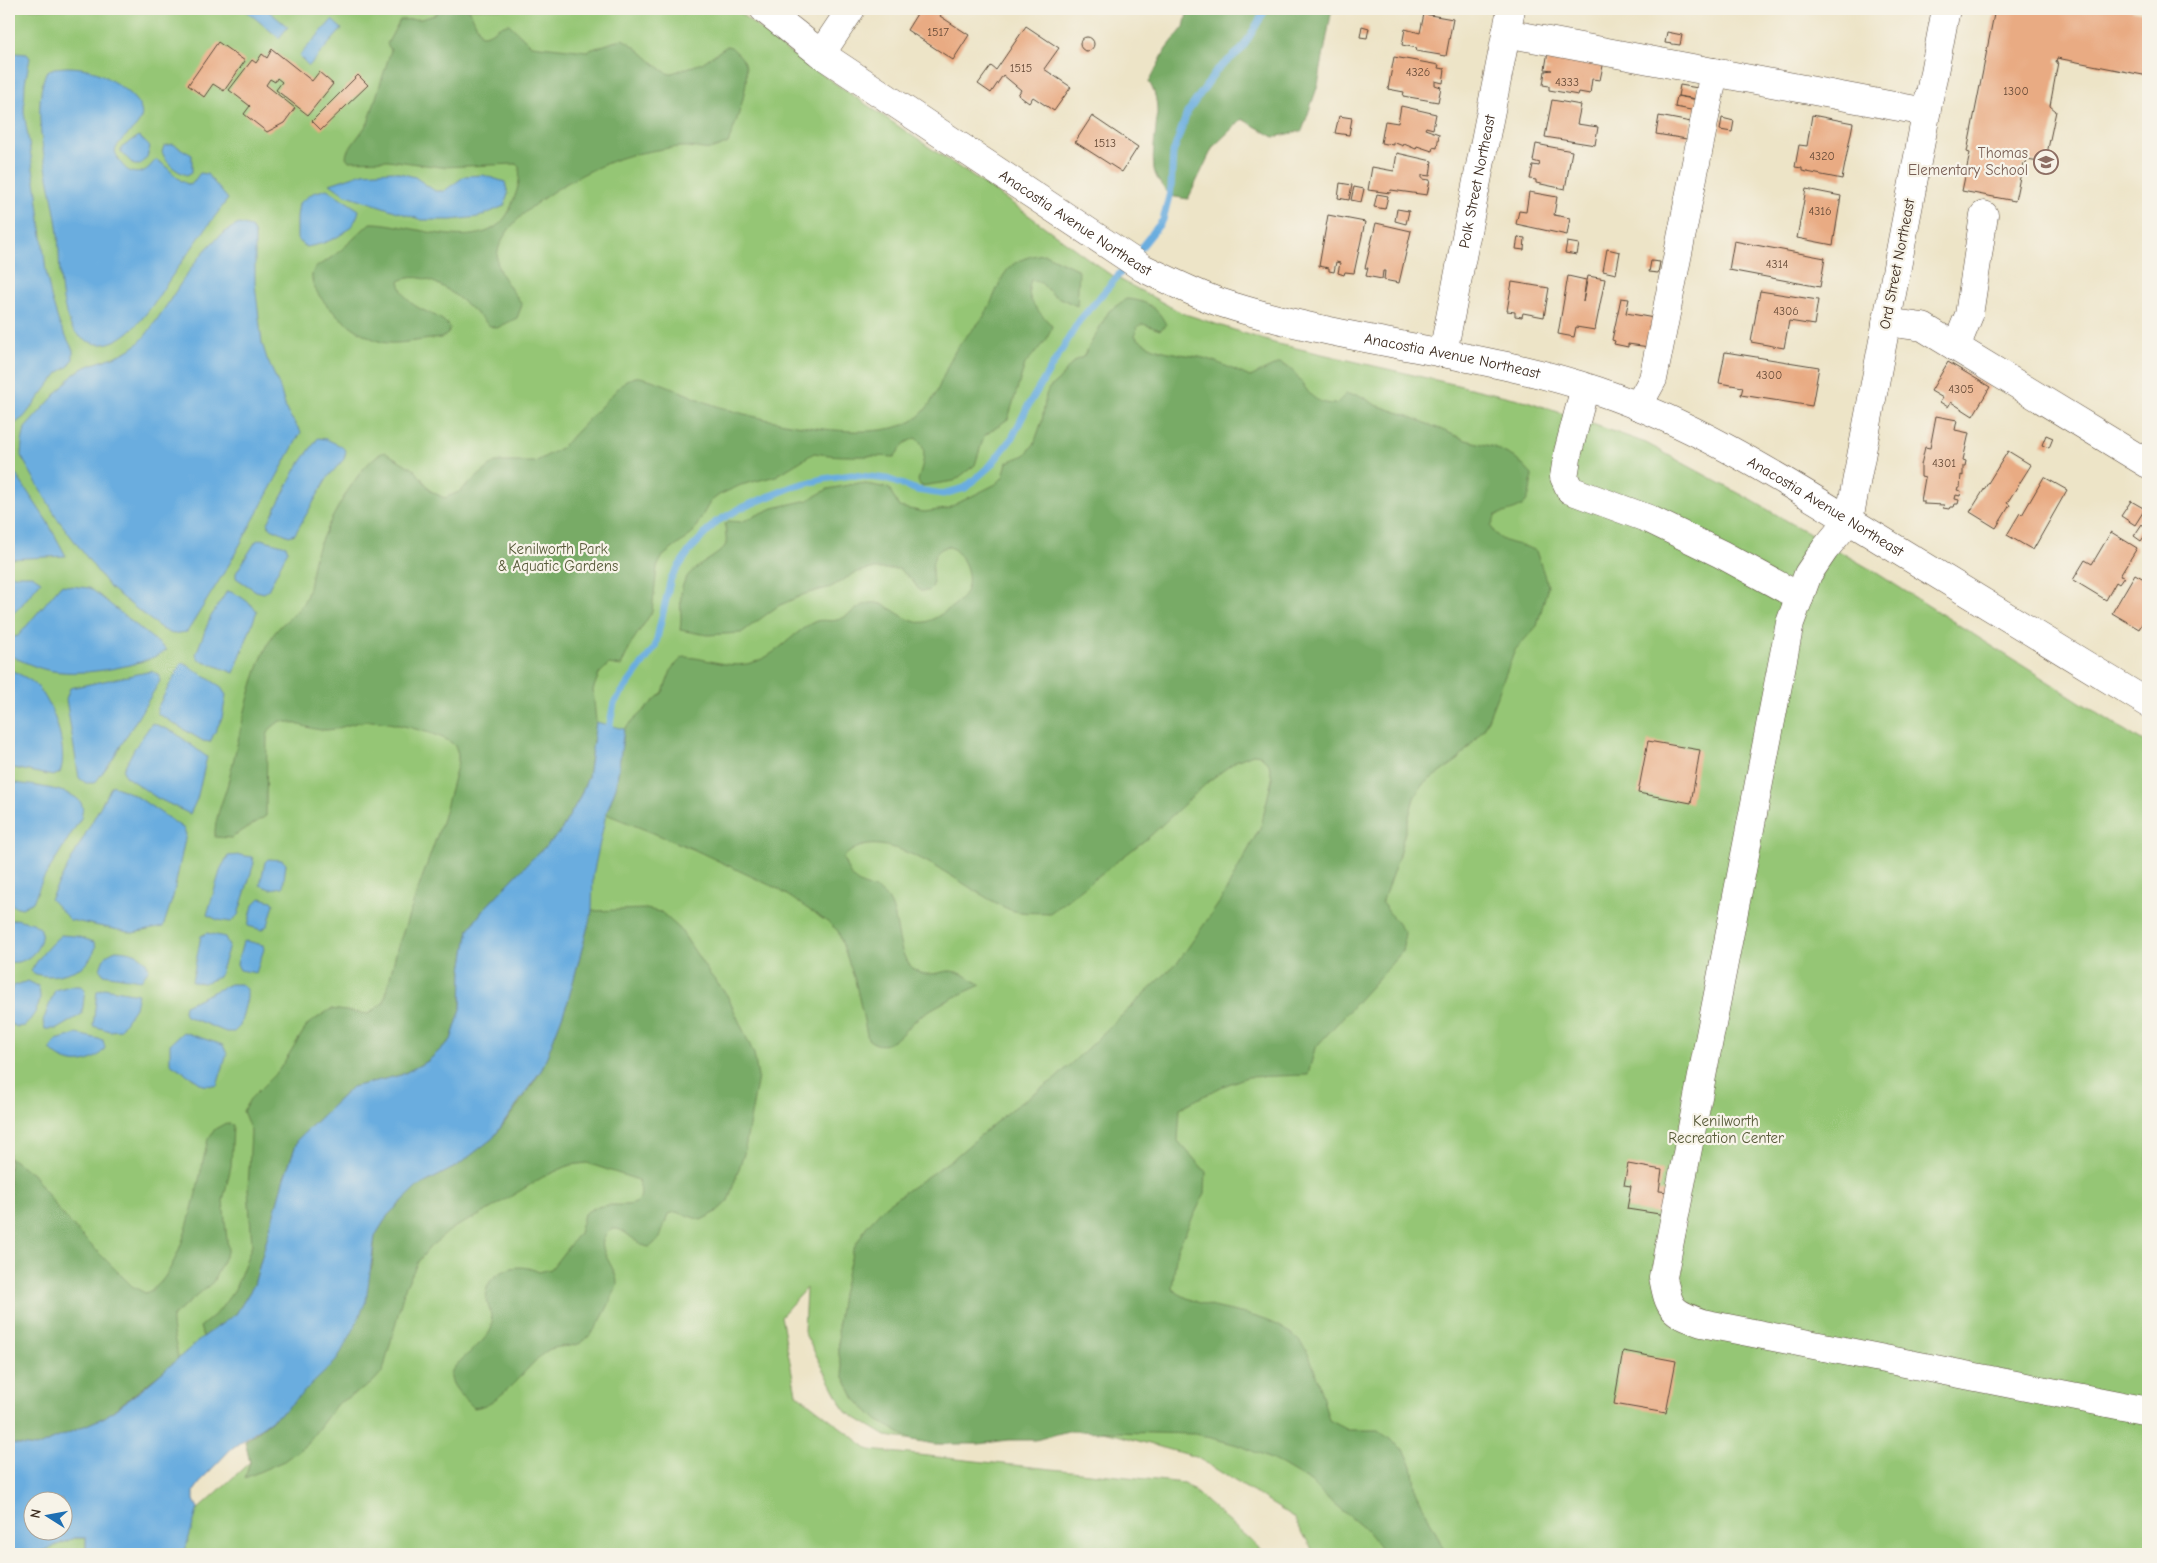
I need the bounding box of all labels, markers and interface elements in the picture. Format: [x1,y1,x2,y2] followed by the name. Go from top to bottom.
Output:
[927,25,949,39] house number: 1517
[1010,61,1032,75] house number: 1515
[1406,65,1430,79] house number: 4326
[1555,75,1579,89] house number: 4333
[2003,84,2029,98] house number: 1300
[1455,112,1499,250] street label: Polk Street Northeast
[1094,136,1116,150] house number: 1513
[1908,144,2028,179] place label: Thomas Elementary School
[1809,149,1835,163] house number: 4320
[2033,149,2059,175] school or university icon: Thomas Elementary School
[996,166,1155,280] street label: Anacostia Avenue Northeast
[1876,197,1919,331] street label: Ord Street Northeast
[1808,204,1832,218] house number: 4316
[1766,257,1788,271] house number: 4314
[1773,304,1799,318] house number: 4306
[1363,329,1543,383] street label: Anacostia Avenue Northeast
[1756,368,1782,382] house number: 4300
[1948,382,1974,396] house number: 4305
[1744,453,1908,561] street label: Anacostia Avenue Northeast
[1932,456,1956,470] house number: 4301
[498,540,618,575] park label: Kenilworth Park & Aquatic Gardens
[1668,1112,1784,1147] park label: Kenilworth Recreation Center
[22,1490,72,1540] north arrow
[27,1508,45,1520] text: N

